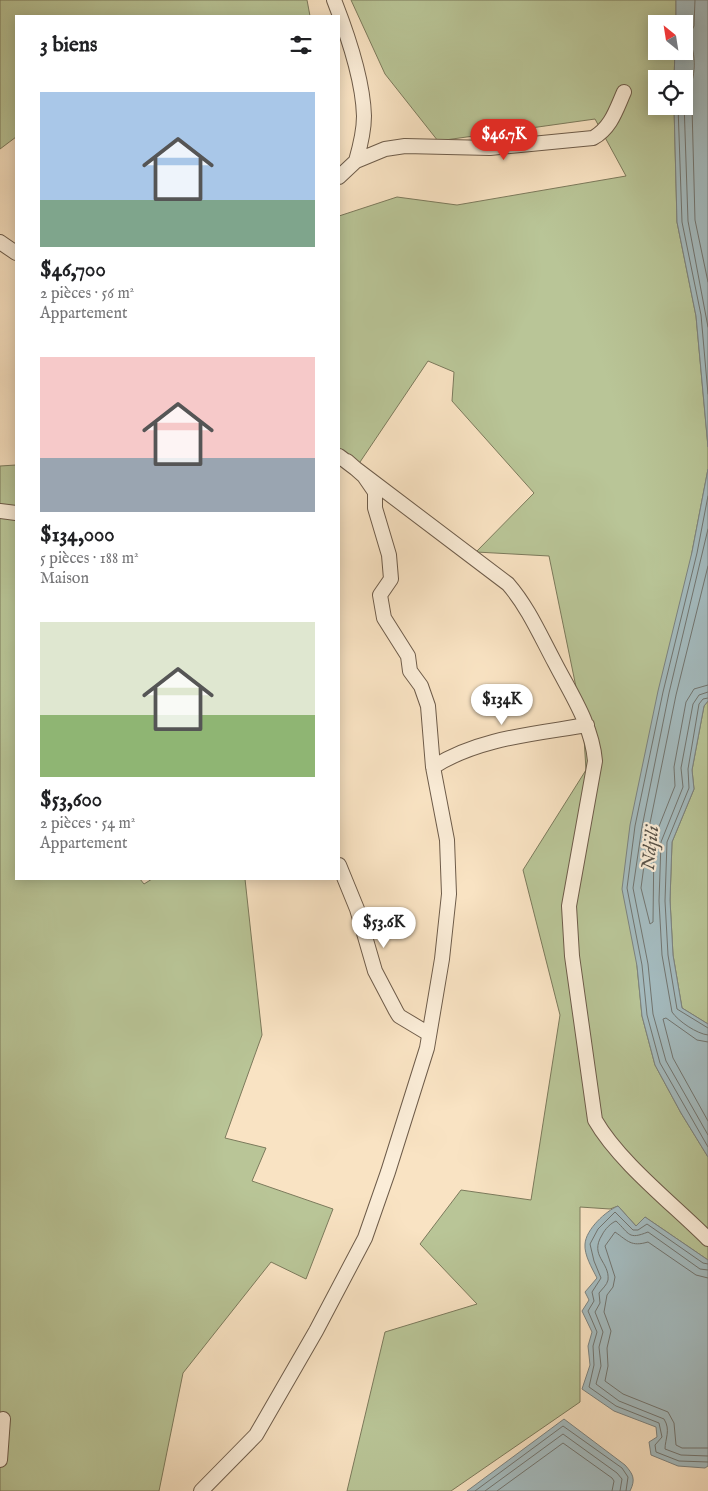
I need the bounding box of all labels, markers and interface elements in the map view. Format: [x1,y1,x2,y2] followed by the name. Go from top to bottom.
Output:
[648,15,692,60] north arrow
[648,15,693,115] map controls
[287,31,315,59] icon: filters
[40,32,97,59] text: 3 biens
[648,70,693,115] button: locate
[463,119,545,161] pin: $46.7K
[133,124,223,214] icon: home
[481,125,527,145] text: $46.7K
[40,257,106,284] text: $46,700
[40,284,134,304] text: 2 pièces · 56 m²
[40,304,127,324] text: Appartement
[133,389,223,479] icon: home
[40,522,115,549] text: $134,000
[40,549,139,569] text: 5 pièces · 188 m²
[40,569,89,589] text: Maison
[133,654,223,744] icon: home
[467,684,537,726] pin: $134K
[482,690,522,710] text: $134K
[40,787,102,814] text: $53,600
[40,814,135,834] text: 2 pièces · 54 m²
[637,823,665,871] water label: Ndjili
[40,834,127,854] text: Appartement
[343,906,425,949] pin: $53.6K
[363,913,405,933] text: $53.6K

